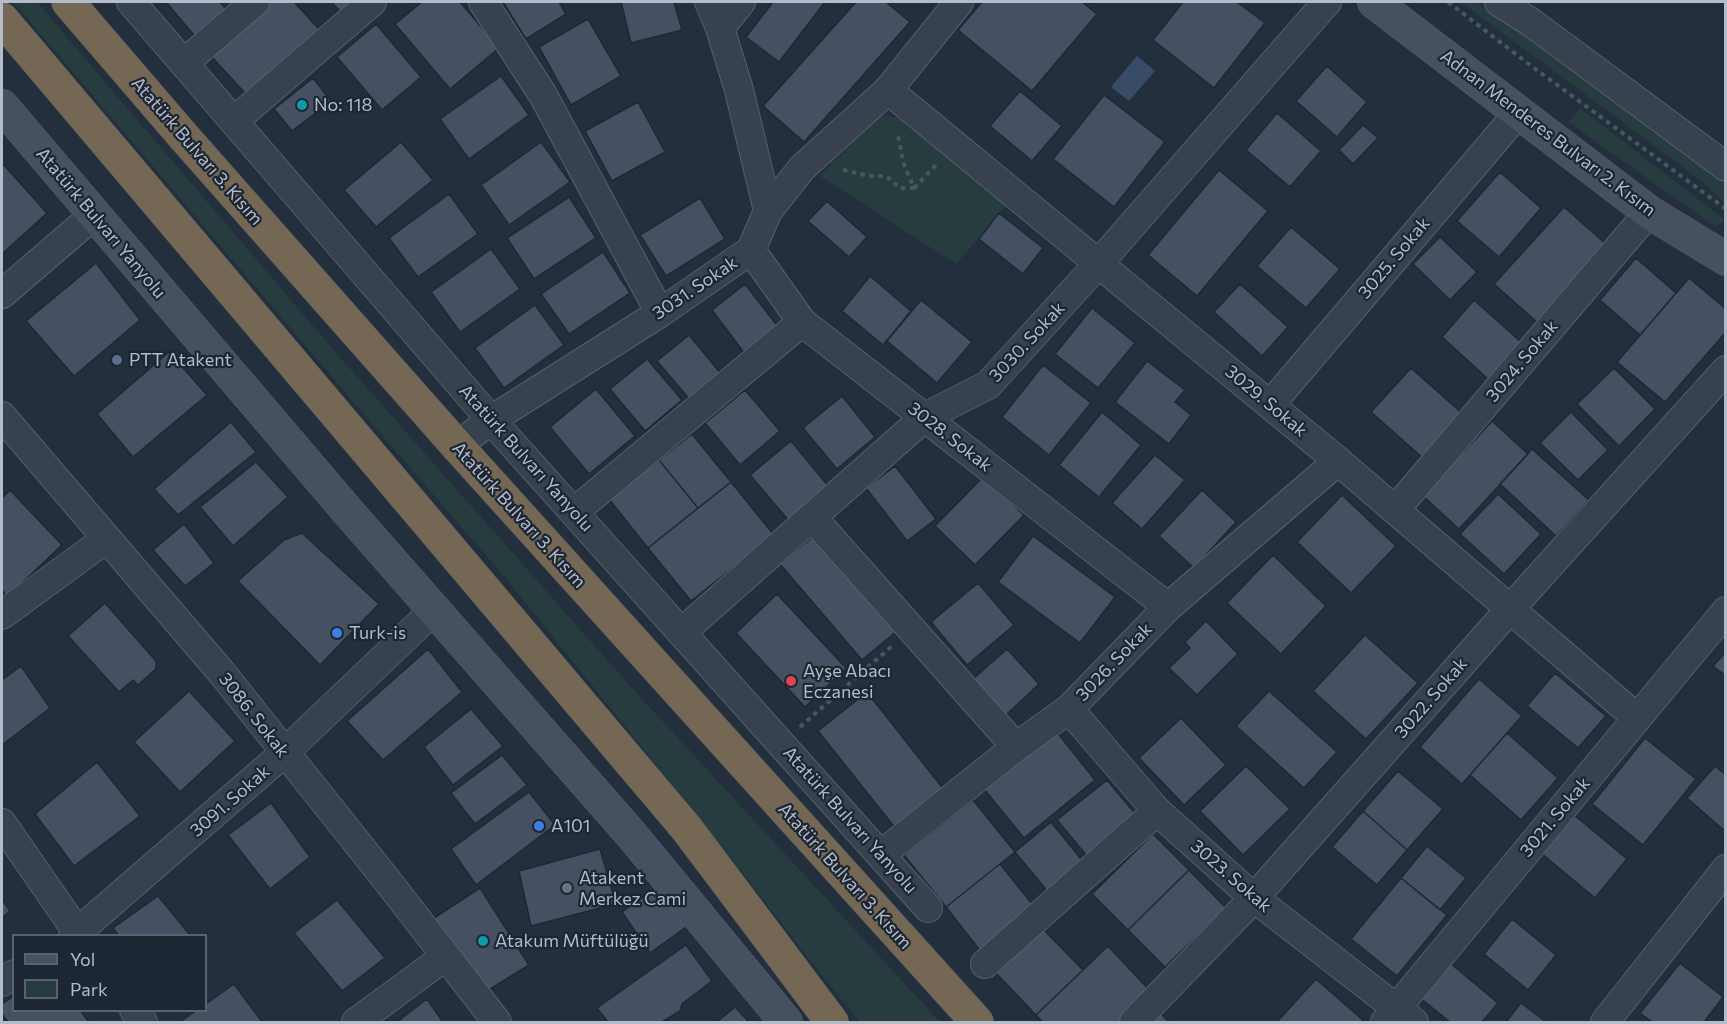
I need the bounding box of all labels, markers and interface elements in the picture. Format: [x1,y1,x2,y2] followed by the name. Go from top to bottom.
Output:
[1436,45,1660,221] street label: Adnan Menderes Bulvarı 2. Kısım
[127,73,267,229] street label: Atatürk Bulvarı 3. Kısım
[314,94,372,116] place label: No: 118
[295,98,309,112] marker: No: 118
[32,143,170,303] street label: Atatürk Bulvarı Yanyolu
[1354,213,1434,303] street label: 3025. Sokak
[648,252,742,324] street label: 3031. Sokak
[984,297,1070,387] street label: 3030. Sokak
[1482,316,1562,406] street label: 3024. Sokak
[129,349,232,371] place label: PTT Atakent
[110,353,124,367] marker: PTT Atakent
[1221,360,1311,442] street label: 3029. Sokak
[454,380,598,536] street label: Atatürk Bulvarı Yanyolu
[904,398,996,476] street label: 3028. Sokak
[448,437,590,593] street label: Atatürk Bulvarı 3. Kısım
[1071,618,1157,706] street label: 3026. Sokak
[349,622,406,644] place label: Turk-is
[330,626,344,640] marker: Turk-is
[1390,653,1472,743] street label: 3022. Sokak
[803,660,891,702] place label: Ayşe Abacı Eczanesi
[214,668,294,762] street label: 3086. Sokak
[784,674,798,688] marker: Ayşe Abacı Eczanesi
[778,742,922,898] street label: Atatürk Bulvarı Yanyolu
[186,761,274,841] street label: 3091. Sokak
[1515,773,1595,861] street label: 3021. Sokak
[774,798,916,954] street label: Atatürk Bulvarı 3. Kısım
[551,815,591,837] place label: A101
[532,819,546,833] marker: A101
[1186,835,1276,917] street label: 3023. Sokak
[579,867,686,910] place label: Atakent Merkez Cami
[560,881,574,895] marker: Atakent Merkez Cami
[495,930,649,952] place label: Atakum Müftülüğü
[12,934,207,1012] legend
[476,934,490,948] marker: Atakum Müftülüğü
[70,948,95,970] text: Yol
[70,978,108,1000] text: Park

